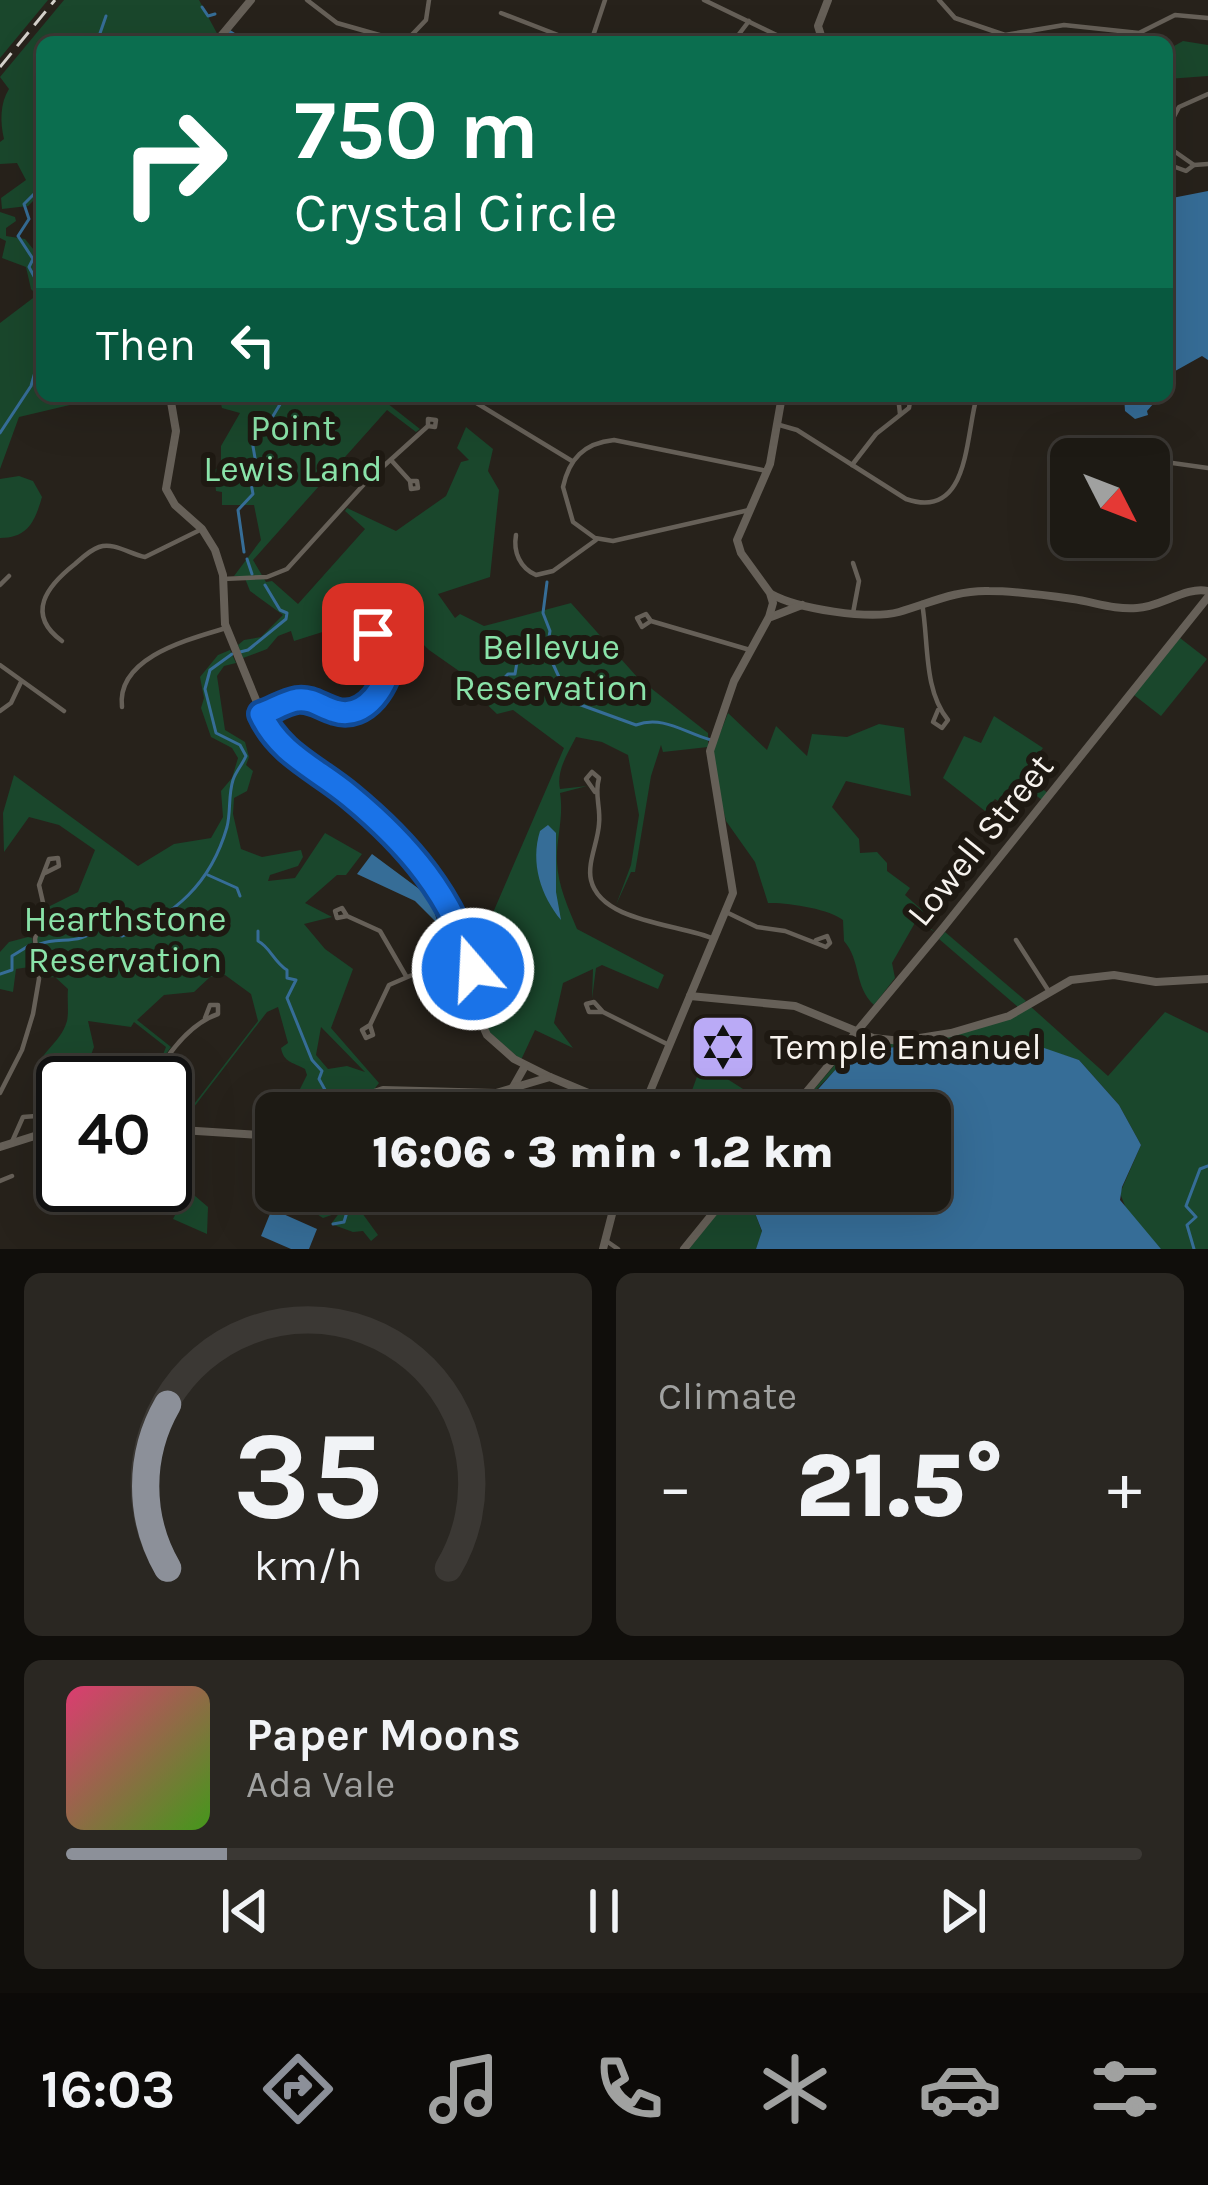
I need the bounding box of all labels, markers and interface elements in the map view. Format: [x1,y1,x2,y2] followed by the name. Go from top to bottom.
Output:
[294,81,539,179] text: 750 m
[96,84,252,240] icon: right
[294,181,618,245] text: Crystal Circle
[220,312,286,378] icon: left
[96,319,196,371] text: Then
[203,407,383,490] park label: Point Lewis Land
[1050,438,1170,558] north arrow
[1050,438,1170,558] map controls
[322,583,424,685] pin
[340,601,406,667] icon: arrive
[454,626,648,709] park label: Bellevue Reservation
[898,746,1062,934] street label: Lowell Street
[24,898,227,981] park label: Hearthstone Reservation
[410,906,536,1032] position arrow
[688,1012,758,1082] synagogue icon: Temple Emanuel
[770,1026,1041,1068] place label: Temple Emanuel
[36,1056,192,1212] speed limit sign: 40
[372,1126,834,1178] text: 16:06 · 3 min · 1.2 km
[658,1373,797,1419] text: Climate
[233,1403,383,1548] text: 35
[796,1433,1004,1539] text: 21.5°
[658,1448,693,1526] text: −
[1107,1448,1142,1526] text: +
[254,1540,362,1590] text: km/h
[246,1709,521,1761] text: Paper Moons
[246,1761,395,1807] text: Ada Vale
[212,1878,278,1944] icon: previous
[571,1878,637,1944] icon: pause
[930,1878,996,1944] icon: next
[256,2047,340,2131] icon: directions
[422,2047,506,2131] icon: music
[587,2047,671,2131] icon: phone
[753,2047,837,2131] icon: climate
[918,2047,1002,2131] icon: car
[1083,2047,1167,2131] icon: filters
[41,2057,175,2121] text: 16:03

